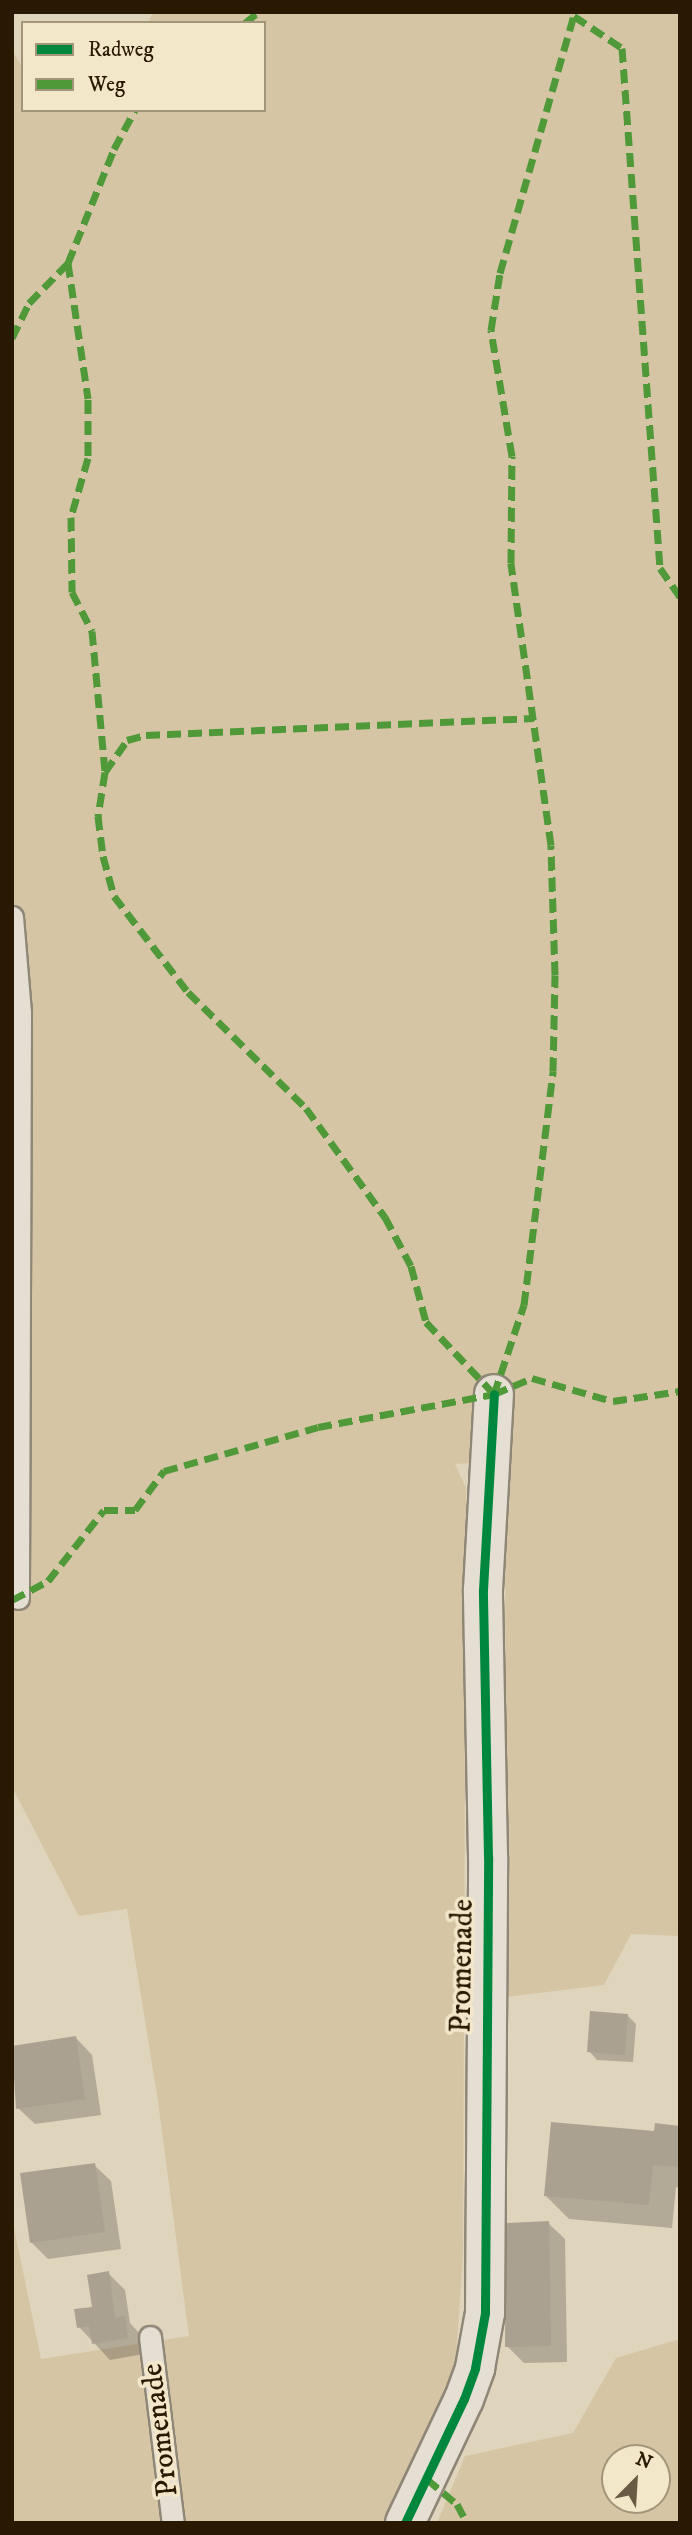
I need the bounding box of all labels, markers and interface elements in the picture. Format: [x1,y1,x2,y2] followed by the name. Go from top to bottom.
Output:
[21,21,266,112] legend
[88,37,154,63] text: Radweg
[88,72,125,98] text: Weg
[444,1899,482,2033] street label: Promenade
[135,2361,187,2499] street label: Promenade
[601,2444,671,2514] north arrow
[632,2448,656,2475] text: N

